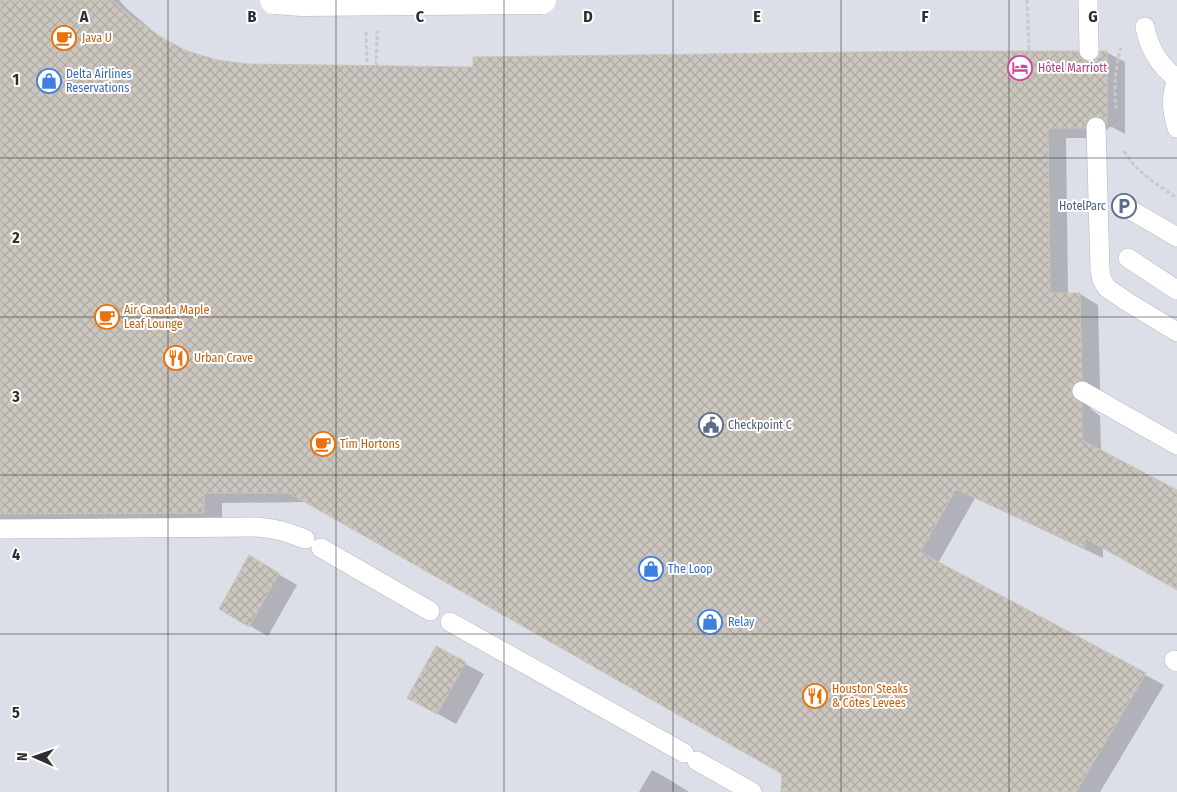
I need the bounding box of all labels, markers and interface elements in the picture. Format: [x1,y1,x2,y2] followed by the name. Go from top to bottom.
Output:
[79,7,89,26] text: A
[248,7,257,26] text: B
[416,7,425,26] text: C
[583,7,593,26] text: D
[753,7,761,26] text: E
[921,7,929,26] text: F
[1088,7,1098,26] text: G
[51,25,77,51] cafe icon: Java U
[82,31,112,45] place label: Java U
[1007,55,1033,81] hotel icon: Hôtel Marriott
[1038,61,1107,75] place label: Hôtel Marriott
[66,67,132,95] place label: Delta Airlines Reservations
[36,68,62,94] shop icon: Delta Airlines Reservations
[13,70,19,89] text: 1
[1111,193,1137,219] parking icon: HotelParc
[1059,199,1106,213] place label: HotelParc
[11,228,20,247] text: 2
[124,303,209,331] place label: Air Canada Maple Leaf Lounge
[94,304,120,330] cafe icon: Air Canada Maple Leaf Lounge
[163,345,189,371] restaurant icon: Urban Crave
[194,351,253,365] place label: Urban Crave
[11,387,20,406] text: 3
[698,412,724,438] public building icon: Checkpoint C
[728,418,792,432] place label: Checkpoint C
[310,431,336,457] cafe icon: Tim Hortons
[340,437,400,451] place label: Tim Hortons
[12,545,20,564] text: 4
[638,556,664,582] shop icon: The Loop
[668,562,713,576] place label: The Loop
[697,609,723,635] shop icon: Relay
[728,615,755,629] place label: Relay
[832,682,908,710] place label: Houston Steaks & Côtes Levées
[802,683,828,709] restaurant icon: Houston Steaks & Côtes Levées
[12,703,20,722] text: 5
[10,732,60,782] north arrow
[14,752,31,761] text: N

